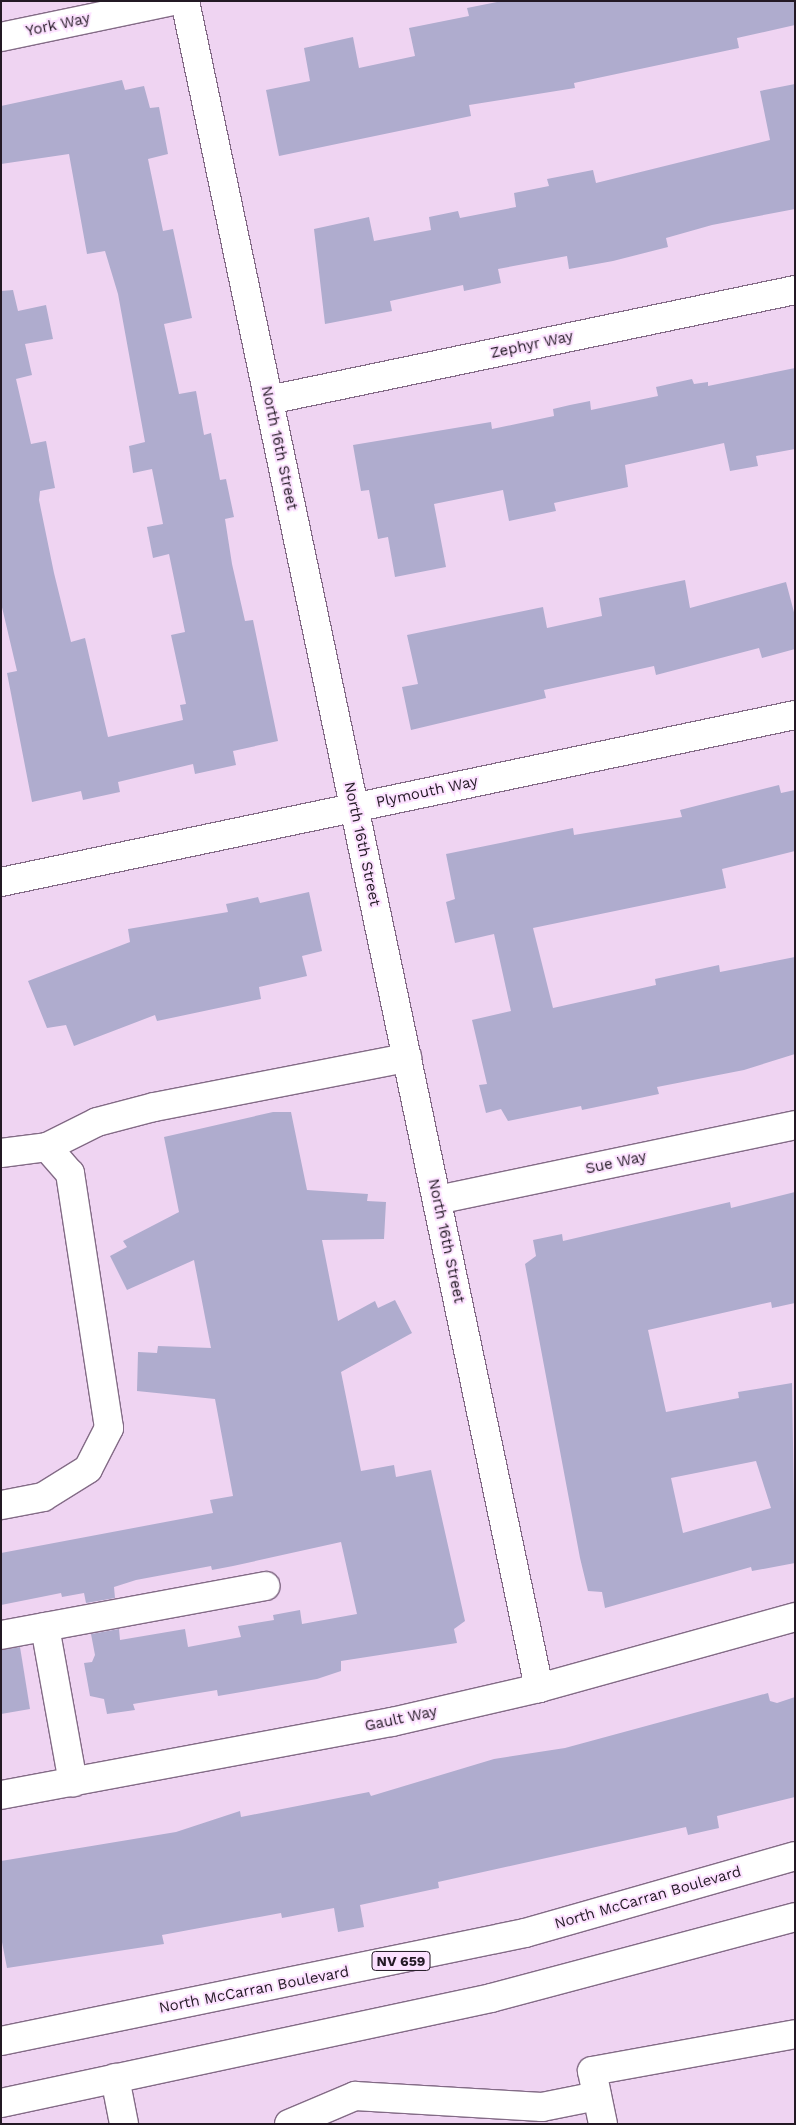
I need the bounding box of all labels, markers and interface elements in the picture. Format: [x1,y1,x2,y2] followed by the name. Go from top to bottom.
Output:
[24,9,92,41] street label: York Way
[489,327,575,363] street label: Zephyr Way
[257,384,301,512] street label: North 16th Street
[374,772,480,812] street label: Plymouth Way
[340,780,384,908] street label: North 16th Street
[584,1148,648,1178] street label: Sue Way
[424,1177,468,1305] street label: North 16th Street
[363,1703,439,1735] street label: Gault Way
[553,1863,743,1933] street label: North McCarran Boulevard
[371,1950,431,1972] road number: NV 659
[157,1963,351,2017] street label: North McCarran Boulevard

